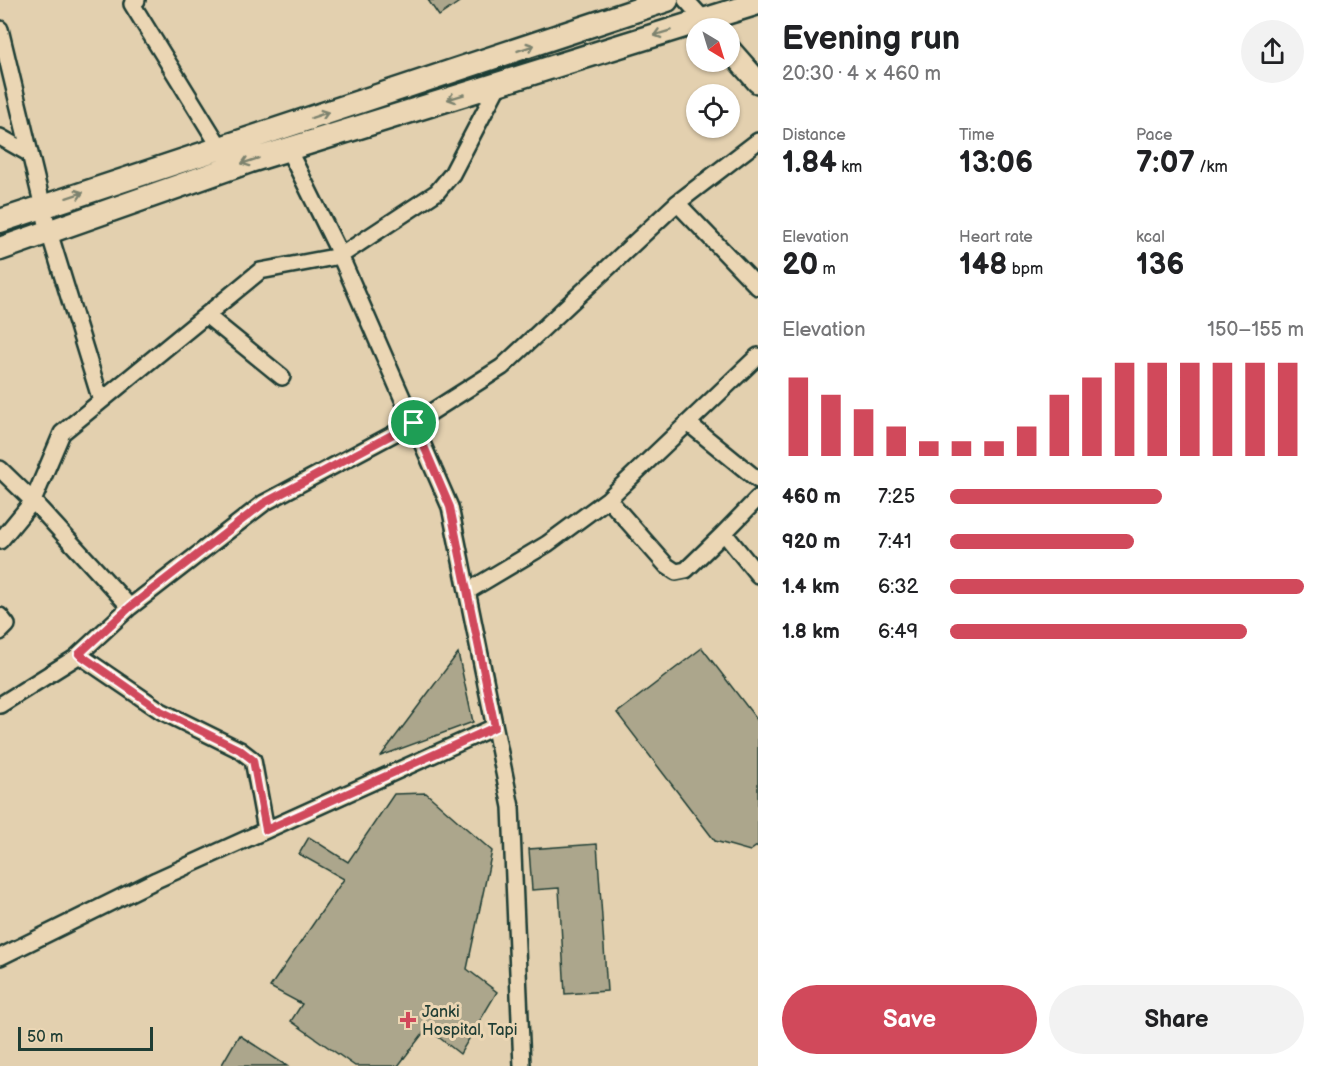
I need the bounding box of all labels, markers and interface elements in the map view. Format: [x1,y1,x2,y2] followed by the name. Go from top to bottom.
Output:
[686,18,740,72] north arrow
[686,18,740,138] map controls
[782,19,960,59] text: Evening run
[1241,20,1304,83] button: share
[653,28,672,39] one-way arrow
[516,41,535,52] one-way arrow
[782,62,941,86] text: 20:30 · 4 × 460 m
[686,84,740,138] button: locate
[447,92,466,103] one-way arrow
[310,109,329,120] one-way arrow
[782,126,846,145] text: Distance
[959,126,994,145] text: Time
[1136,126,1172,145] text: Pace
[782,145,837,181] text: 1.84
[959,145,1033,181] text: 13:06
[1136,145,1195,181] text: 7:07
[241,157,260,168] one-way arrow
[837,158,862,177] text: km
[1195,158,1228,177] text: /km
[65,188,84,199] one-way arrow
[782,228,849,247] text: Elevation
[959,228,1033,247] text: Heart rate
[1136,228,1165,247] text: kcal
[782,247,818,283] text: 20
[959,247,1007,283] text: 148
[1136,247,1184,283] text: 136
[818,260,836,279] text: m
[1007,260,1043,279] text: bpm
[782,318,865,342] text: Elevation
[1207,318,1304,342] text: 150–155 m
[388,397,439,448] pin
[397,406,430,439] icon: arrive
[782,485,841,509] text: 460 m
[878,485,915,509] text: 7:25
[782,530,840,554] text: 920 m
[878,530,912,554] text: 7:41
[782,575,840,599] text: 1.4 km
[878,575,918,599] text: 6:32
[782,620,840,644] text: 1.8 km
[878,620,918,644] text: 6:49
[782,985,1037,1054] button: Save
[1049,985,1304,1054] button: Share
[422,1003,518,1040] place label: Janki Hospital, Tapi
[399,1011,417,1029] marker: Janki Hospital, Tapi
[18,1024,153,1052] scale bar
[27,1028,63,1047] text: 50 m

